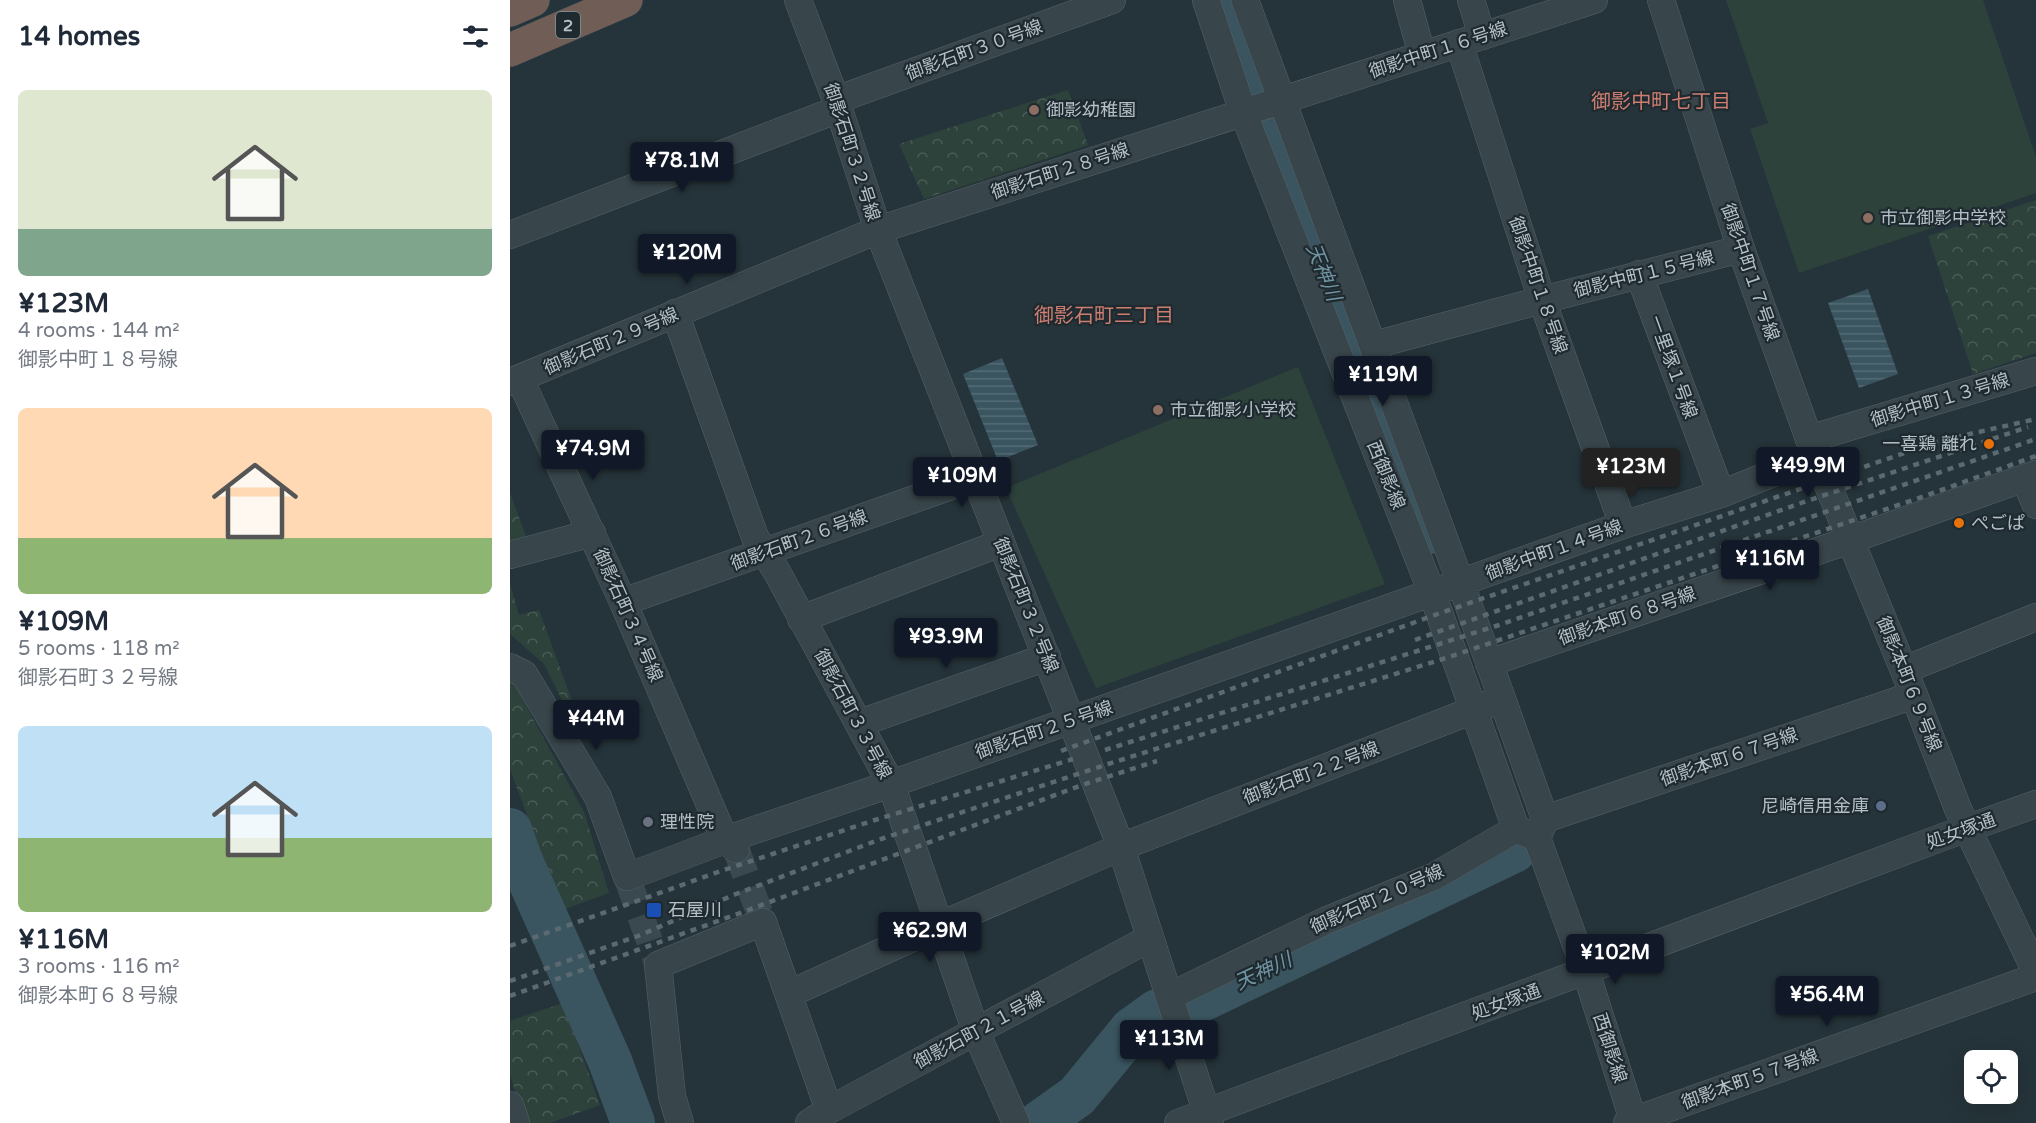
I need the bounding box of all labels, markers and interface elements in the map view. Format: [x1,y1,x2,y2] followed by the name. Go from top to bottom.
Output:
[556,12,580,38] road number: 2
[903,15,1045,85] street label: 御影石町３０号線
[1366,17,1510,83] street label: 御影中町１６号線
[459,20,492,53] icon: filters
[18,21,140,52] text: 14 homes
[819,80,885,224] street label: 御影石町３２号線
[1591,90,1731,114] district label: 御影中町七丁目
[1046,99,1136,121] place label: 御影幼稚園
[1027,103,1041,117] marker: 御影幼稚園
[201,129,309,237] icon: home
[988,138,1132,204] street label: 御影石町２８号線
[633,142,731,193] pin: ¥78.1M
[644,149,720,173] text: ¥78.1M
[1716,200,1784,344] street label: 御影中町１７号線
[1880,207,2006,229] place label: 市立御影中学校
[1861,211,1875,225] marker: 市立御影中学校
[1504,213,1572,357] street label: 御影中町１８号線
[645,234,729,285] pin: ¥120M
[1301,240,1346,307] water label: 天神川
[652,241,722,265] text: ¥120M
[1571,246,1717,302] street label: 御影中町１５号線
[18,288,109,319] text: ¥123M
[540,303,682,379] street label: 御影石町２９号線
[1034,304,1174,328] district label: 御影石町三丁目
[1644,312,1702,422] street label: 一里塚１号線
[18,319,180,343] text: 4 rooms · 144 m²
[18,348,178,372] text: 御影中町１８号線
[1341,356,1425,407] pin: ¥119M
[1348,363,1418,387] text: ¥119M
[1868,368,2012,432] street label: 御影中町１３号線
[1170,399,1296,421] place label: 市立御影小学校
[1151,403,1165,417] marker: 市立御影小学校
[544,430,642,481] pin: ¥74.9M
[1882,433,1977,455] place label: 一喜鶏 離れ
[555,437,631,461] text: ¥74.9M
[1982,437,1996,451] marker: 一喜鶏 離れ
[1362,438,1410,512] street label: 西御影線
[201,447,309,555] icon: home
[1759,447,1857,498] pin: ¥49.9M
[1589,448,1673,499] pin: ¥123M
[1770,454,1846,478] text: ¥49.9M
[1596,455,1666,479] text: ¥123M
[920,457,1004,508] pin: ¥109M
[927,464,997,488] text: ¥109M
[728,505,870,575] street label: 御影石町２６号線
[1971,512,2025,534] place label: ぺごぱ
[1483,515,1625,585] street label: 御影中町１４号線
[1952,516,1966,530] marker: ぺごぱ
[989,534,1063,676] street label: 御影石町３２号線
[1728,540,1812,591] pin: ¥116M
[589,545,667,685] street label: 御影石町３４号線
[1735,547,1805,571] text: ¥116M
[1555,582,1699,650] street label: 御影本町６８号線
[18,606,109,637] text: ¥109M
[1872,613,1946,755] street label: 御影本町６９号線
[897,618,995,669] pin: ¥93.9M
[908,625,984,649] text: ¥93.9M
[18,637,180,661] text: 5 rooms · 118 m²
[809,645,897,783] street label: 御影石町３３号線
[18,666,178,690] text: 御影石町３２号線
[972,696,1116,764] street label: 御影石町２５号線
[560,700,632,751] pin: ¥44M
[567,707,625,731] text: ¥44M
[1657,723,1801,791] street label: 御影本町６７号線
[1240,737,1382,809] street label: 御影石町２２号線
[201,765,309,873] icon: home
[1761,795,1869,817] place label: 尼崎信用金庫
[1874,799,1888,813] marker: 尼崎信用金庫
[1923,808,1999,854] street label: 処女塚通
[660,811,714,833] place label: 理性院
[641,815,655,829] marker: 理性院
[1307,860,1447,938] street label: 御影石町２０号線
[668,899,722,921] place label: 石屋川
[645,901,663,919] marker: 石屋川
[881,912,979,963] pin: ¥62.9M
[892,919,968,943] text: ¥62.9M
[18,924,109,955] text: ¥116M
[1573,934,1657,985] pin: ¥102M
[1580,941,1650,965] text: ¥102M
[1231,948,1297,995] water label: 天神川
[18,955,180,979] text: 3 rooms · 116 m²
[1778,976,1876,1027] pin: ¥56.4M
[1468,979,1544,1025] street label: 処女塚通
[1790,983,1864,1007] text: ¥56.4M
[18,984,178,1008] text: 御影本町６８号線
[910,986,1048,1074] street label: 御影石町２１号線
[1588,1010,1632,1086] street label: 西御影線
[1127,1020,1211,1071] pin: ¥113M
[1134,1027,1204,1051] text: ¥113M
[1679,1044,1821,1114] street label: 御影本町５７号線
[1964,1050,2018,1104] map controls
[1964,1050,2018,1104] button: locate

